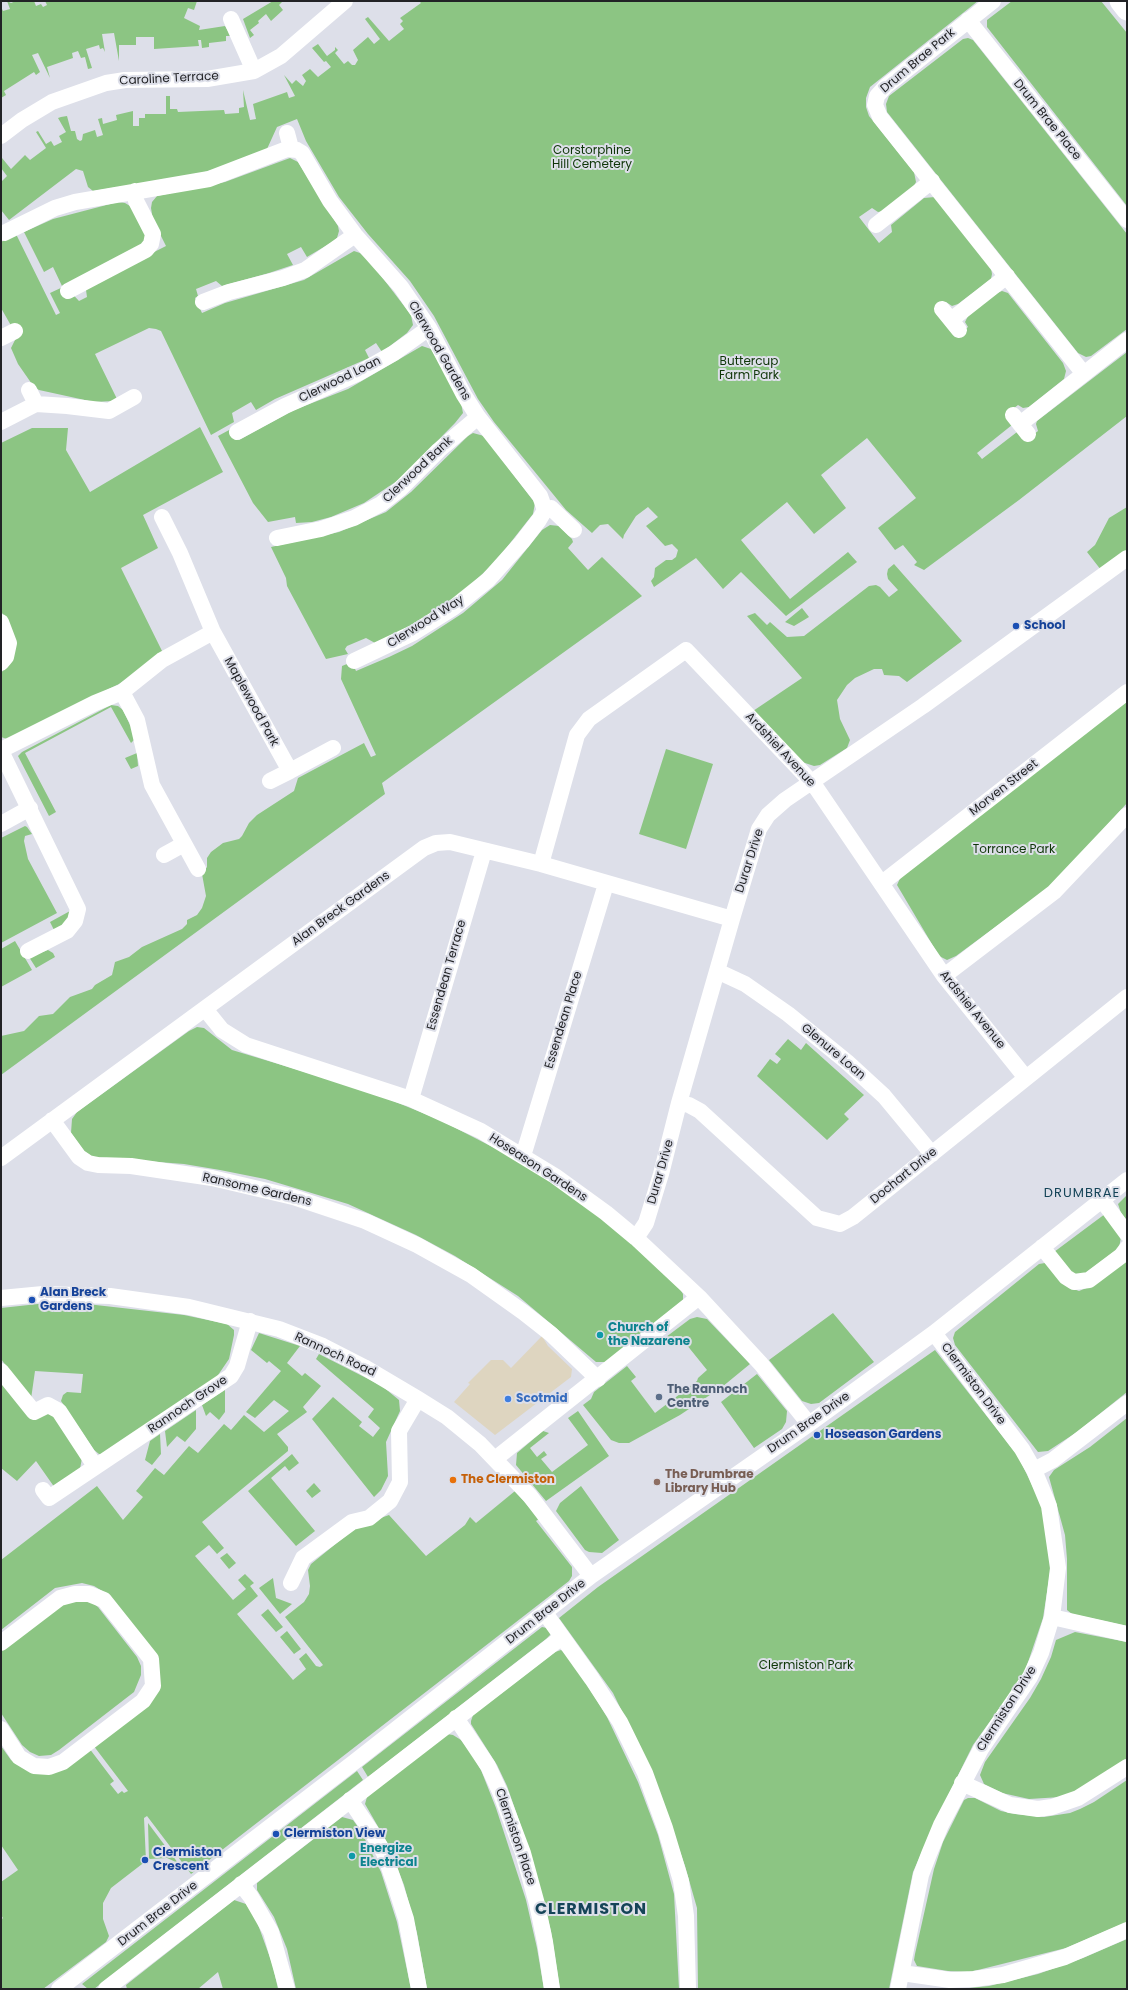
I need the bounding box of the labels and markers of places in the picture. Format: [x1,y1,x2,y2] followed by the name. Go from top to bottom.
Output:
[1024,619,1066,633] place label: School
[1011,621,1021,631] marker: School
[40,1286,106,1314] place label: Alan Breck Gardens
[27,1295,37,1305] marker: Alan Breck Gardens
[608,1321,690,1349] place label: Church of the Nazarene
[595,1330,605,1340] marker: Church of the Nazarene
[667,1383,747,1411] place label: The Rannoch Centre
[516,1392,568,1406] place label: Scotmid
[654,1392,664,1402] marker: The Rannoch Centre
[503,1394,513,1404] marker: Scotmid
[825,1428,941,1442] place label: Hoseason Gardens
[812,1430,822,1440] marker: Hoseason Gardens
[665,1468,754,1496] place label: The Drumbrae Library Hub
[461,1473,555,1487] place label: The Clermiston
[448,1475,458,1485] marker: The Clermiston
[652,1477,662,1487] marker: The Drumbrae Library Hub
[284,1827,385,1841] place label: Clermiston View
[271,1829,281,1839] marker: Clermiston View
[360,1842,417,1870] place label: Energize Electrical
[153,1846,222,1874] place label: Clermiston Crescent
[347,1851,357,1861] marker: Energize Electrical
[140,1855,150,1865] marker: Clermiston Crescent

